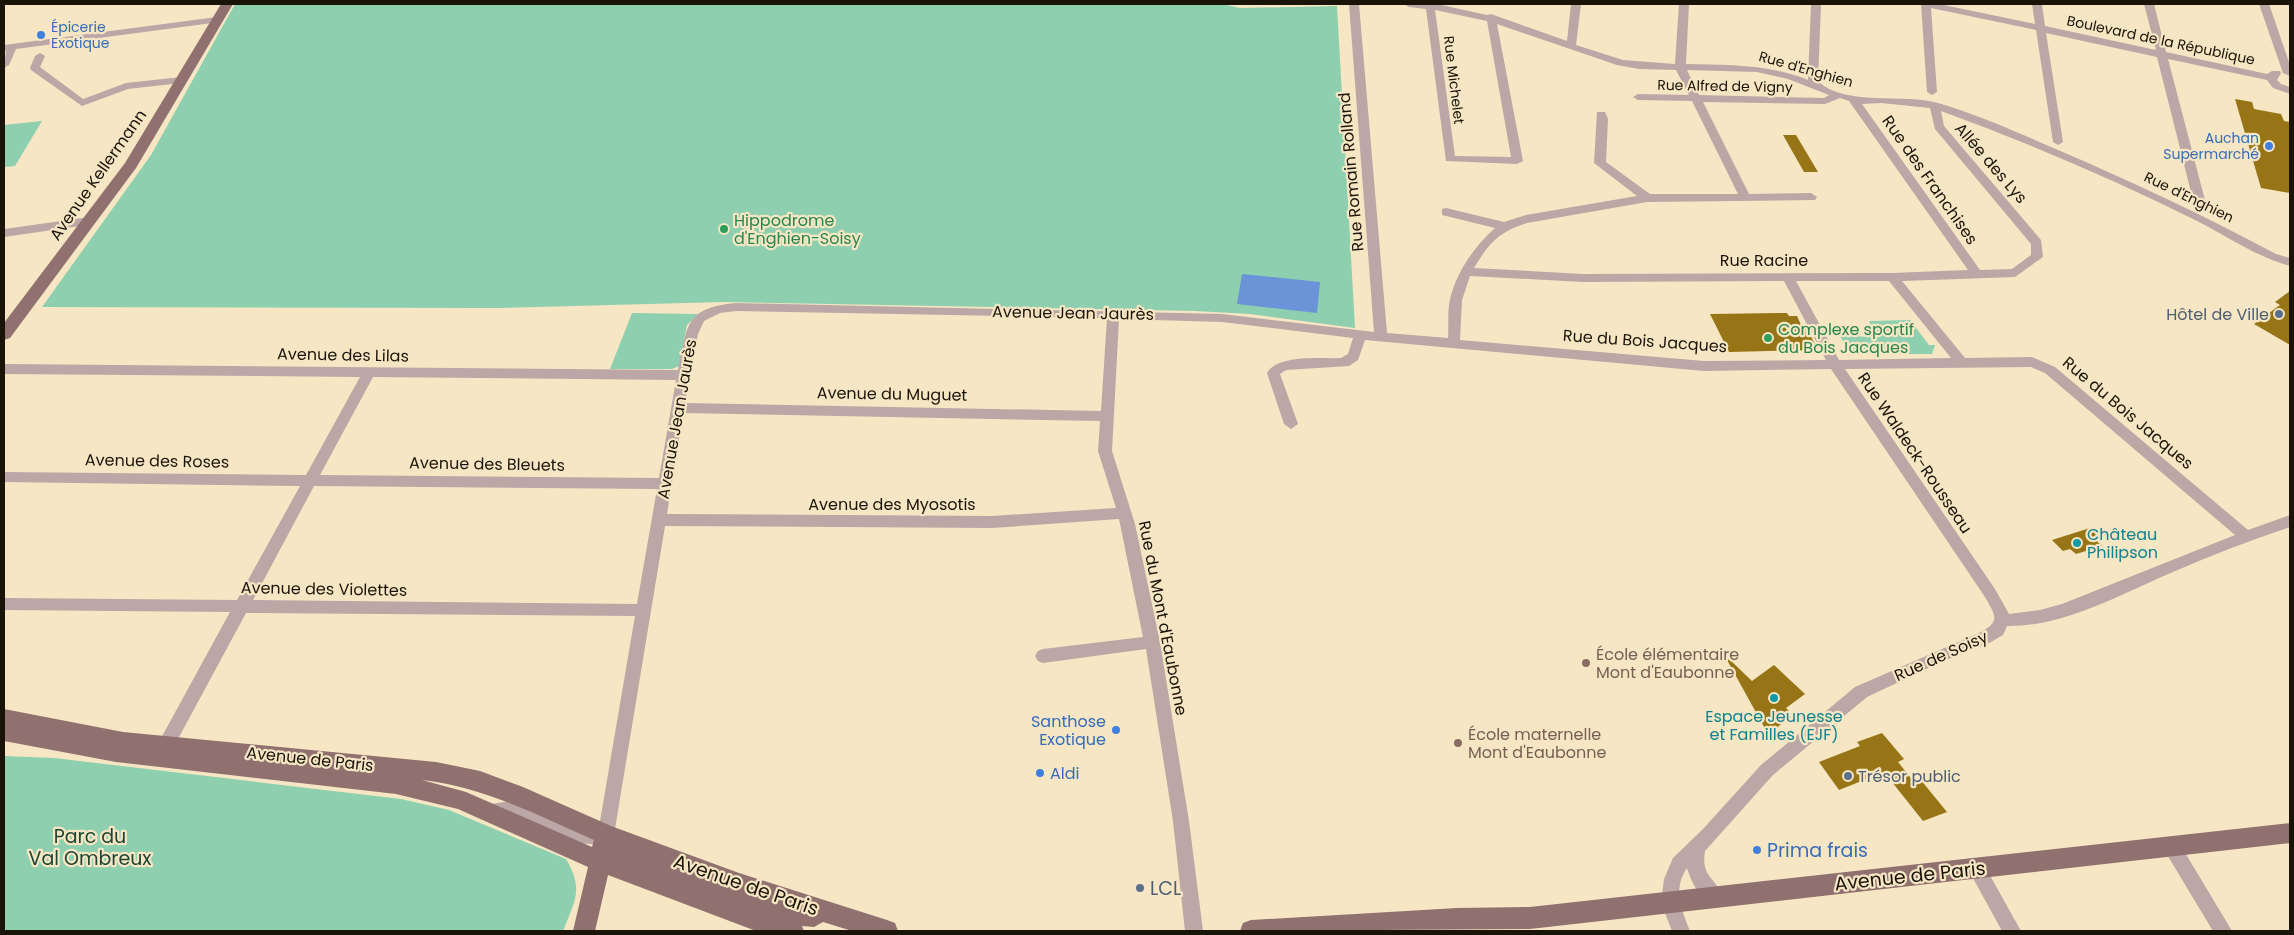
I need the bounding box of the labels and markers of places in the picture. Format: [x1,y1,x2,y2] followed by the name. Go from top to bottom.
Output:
[51,17,110,53] place label: Épicerie Exotique
[35,29,47,41] marker: Épicerie Exotique
[2163,128,2259,164] place label: Auchan Supermarché
[2263,140,2275,152] marker: Auchan Supermarché
[734,209,861,250] place label: Hippodrome d'Enghien-Soisy
[718,223,730,235] marker: Hippodrome d'Enghien-Soisy
[2166,303,2269,326] place label: Hôtel de Ville
[2273,308,2285,320] marker: Hôtel de Ville
[1778,318,1914,359] place label: Complexe sportif du Bois Jacques
[1762,332,1774,344] marker: Complexe sportif du Bois Jacques
[2087,523,2158,564] place label: Château Philipson
[2071,537,2083,549] marker: Château Philipson
[1596,643,1739,684] place label: École élémentaire Mont d'Eaubonne
[1580,657,1592,669] marker: École élémentaire Mont d'Eaubonne
[1768,692,1780,704] marker: Espace Jeunesse et Familles (EJF)
[1705,705,1843,746] place label: Espace Jeunesse et Familles (EJF)
[1031,710,1106,751] place label: Santhose Exotique
[1468,723,1607,764] place label: École maternelle Mont d'Eaubonne
[1110,724,1122,736] marker: Santhose Exotique
[1452,737,1464,749] marker: École maternelle Mont d'Eaubonne
[1050,762,1079,785] place label: Aldi
[1858,765,1961,788] place label: Trésor public
[1034,767,1046,779] marker: Aldi
[1842,770,1854,782] marker: Trésor public
[1767,837,1868,864] place label: Prima frais
[1751,844,1763,856] marker: Prima frais
[1150,875,1181,902] place label: LCL
[1134,882,1146,894] marker: LCL

